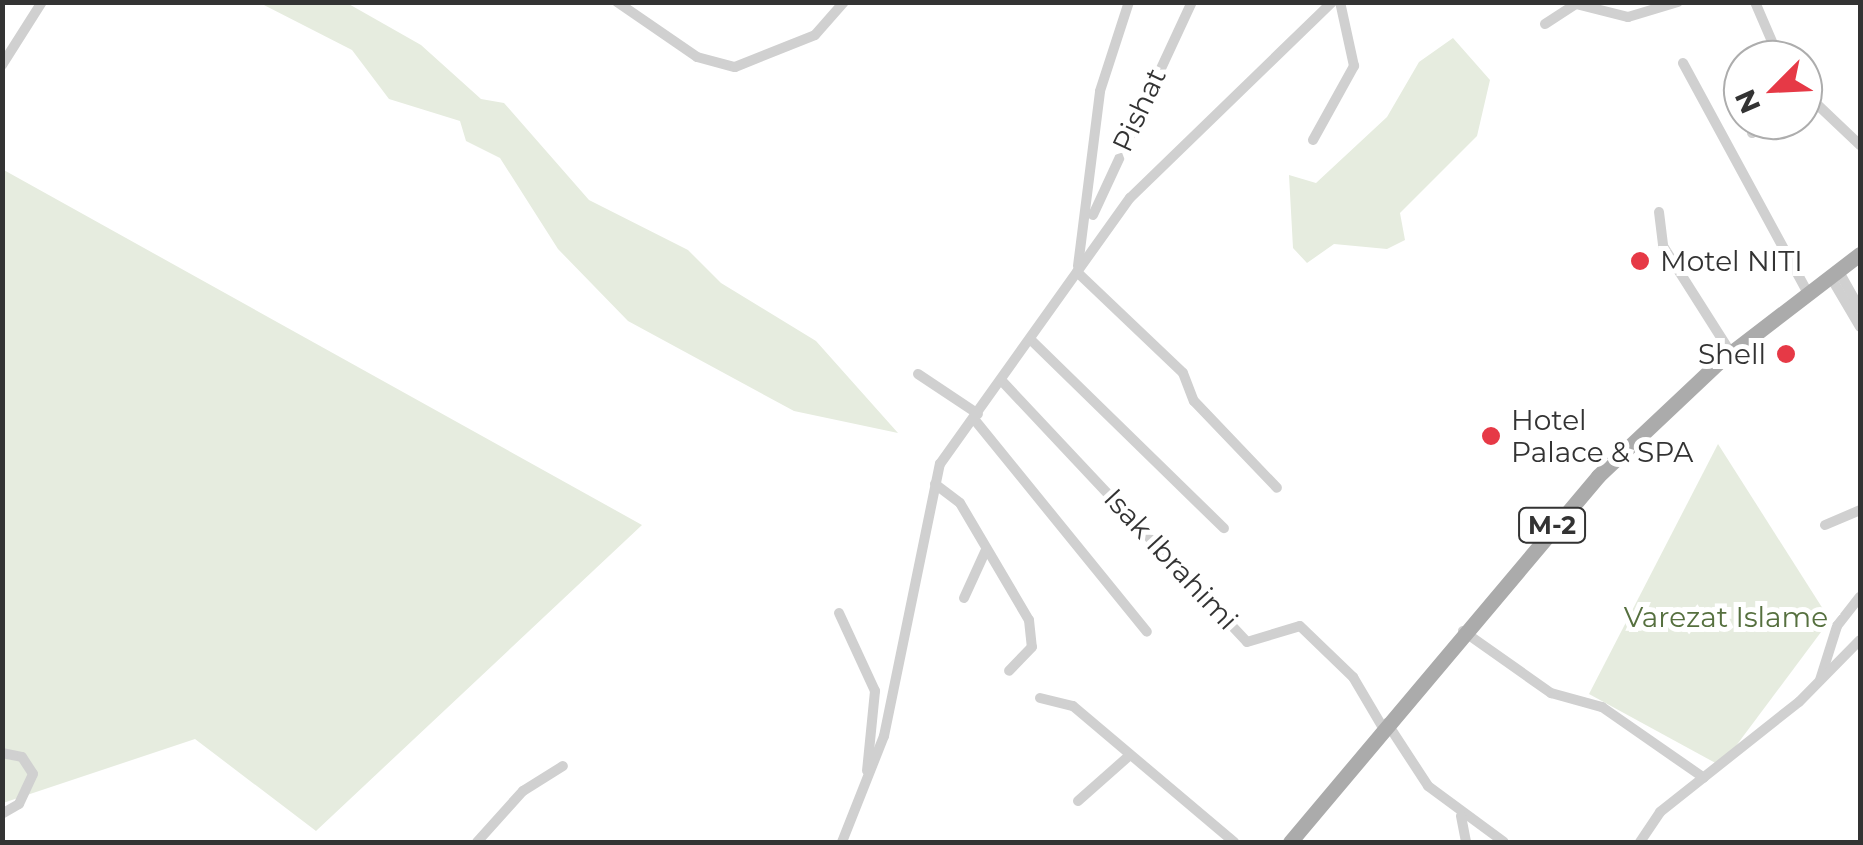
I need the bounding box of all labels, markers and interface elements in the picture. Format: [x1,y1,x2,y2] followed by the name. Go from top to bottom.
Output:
[1723,40,1823,140] north arrow
[1105,63,1173,157] street label: Pishat
[1727,84,1768,119] text: N
[1660,244,1803,278] place label: Motel NITI
[1629,250,1651,272] marker: Motel NITI
[1698,337,1766,371] place label: Shell
[1775,343,1797,365] marker: Shell
[1511,403,1693,469] place label: Hotel Palace & SPA
[1480,425,1502,447] marker: Hotel Palace & SPA
[1097,482,1245,636] street label: Isak Ibrahimi
[1517,505,1587,545] road number: M-2
[1624,600,1828,634] park label: Varezat Islame

